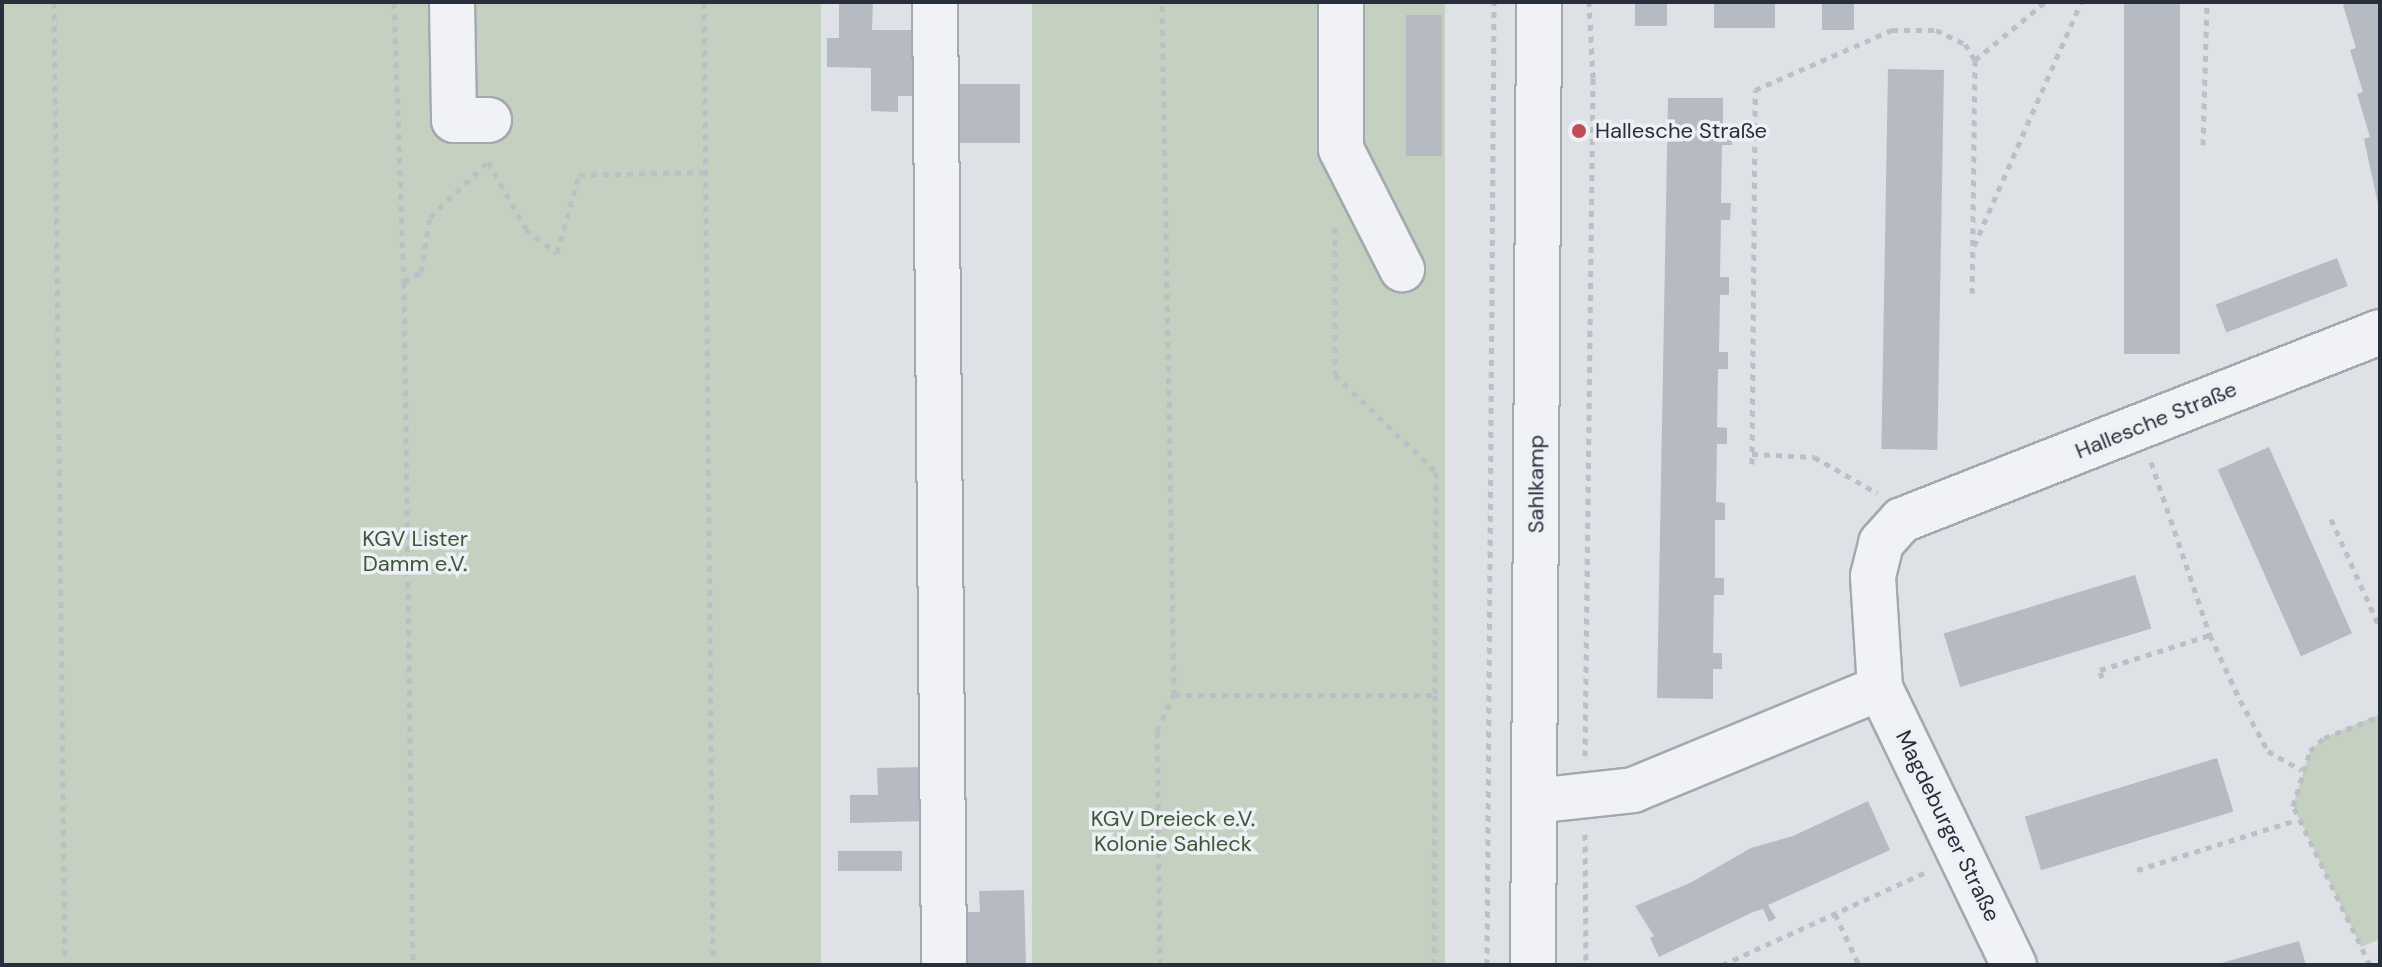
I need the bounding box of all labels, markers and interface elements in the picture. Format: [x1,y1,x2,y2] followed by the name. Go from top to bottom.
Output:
[1595,118,1767,144] place label: Hallesche Straße
[1570,122,1588,140] marker: Hallesche Straße
[2071,376,2241,464] street label: Hallesche Straße
[1523,435,1549,533] street label: Sahlkamp
[362,525,468,576] park label: KGV Lister Damm e.V.
[1890,726,2006,926] street label: Magdeburger Straße
[1091,805,1255,856] park label: KGV Dreieck e.V. Kolonie Sahleck

